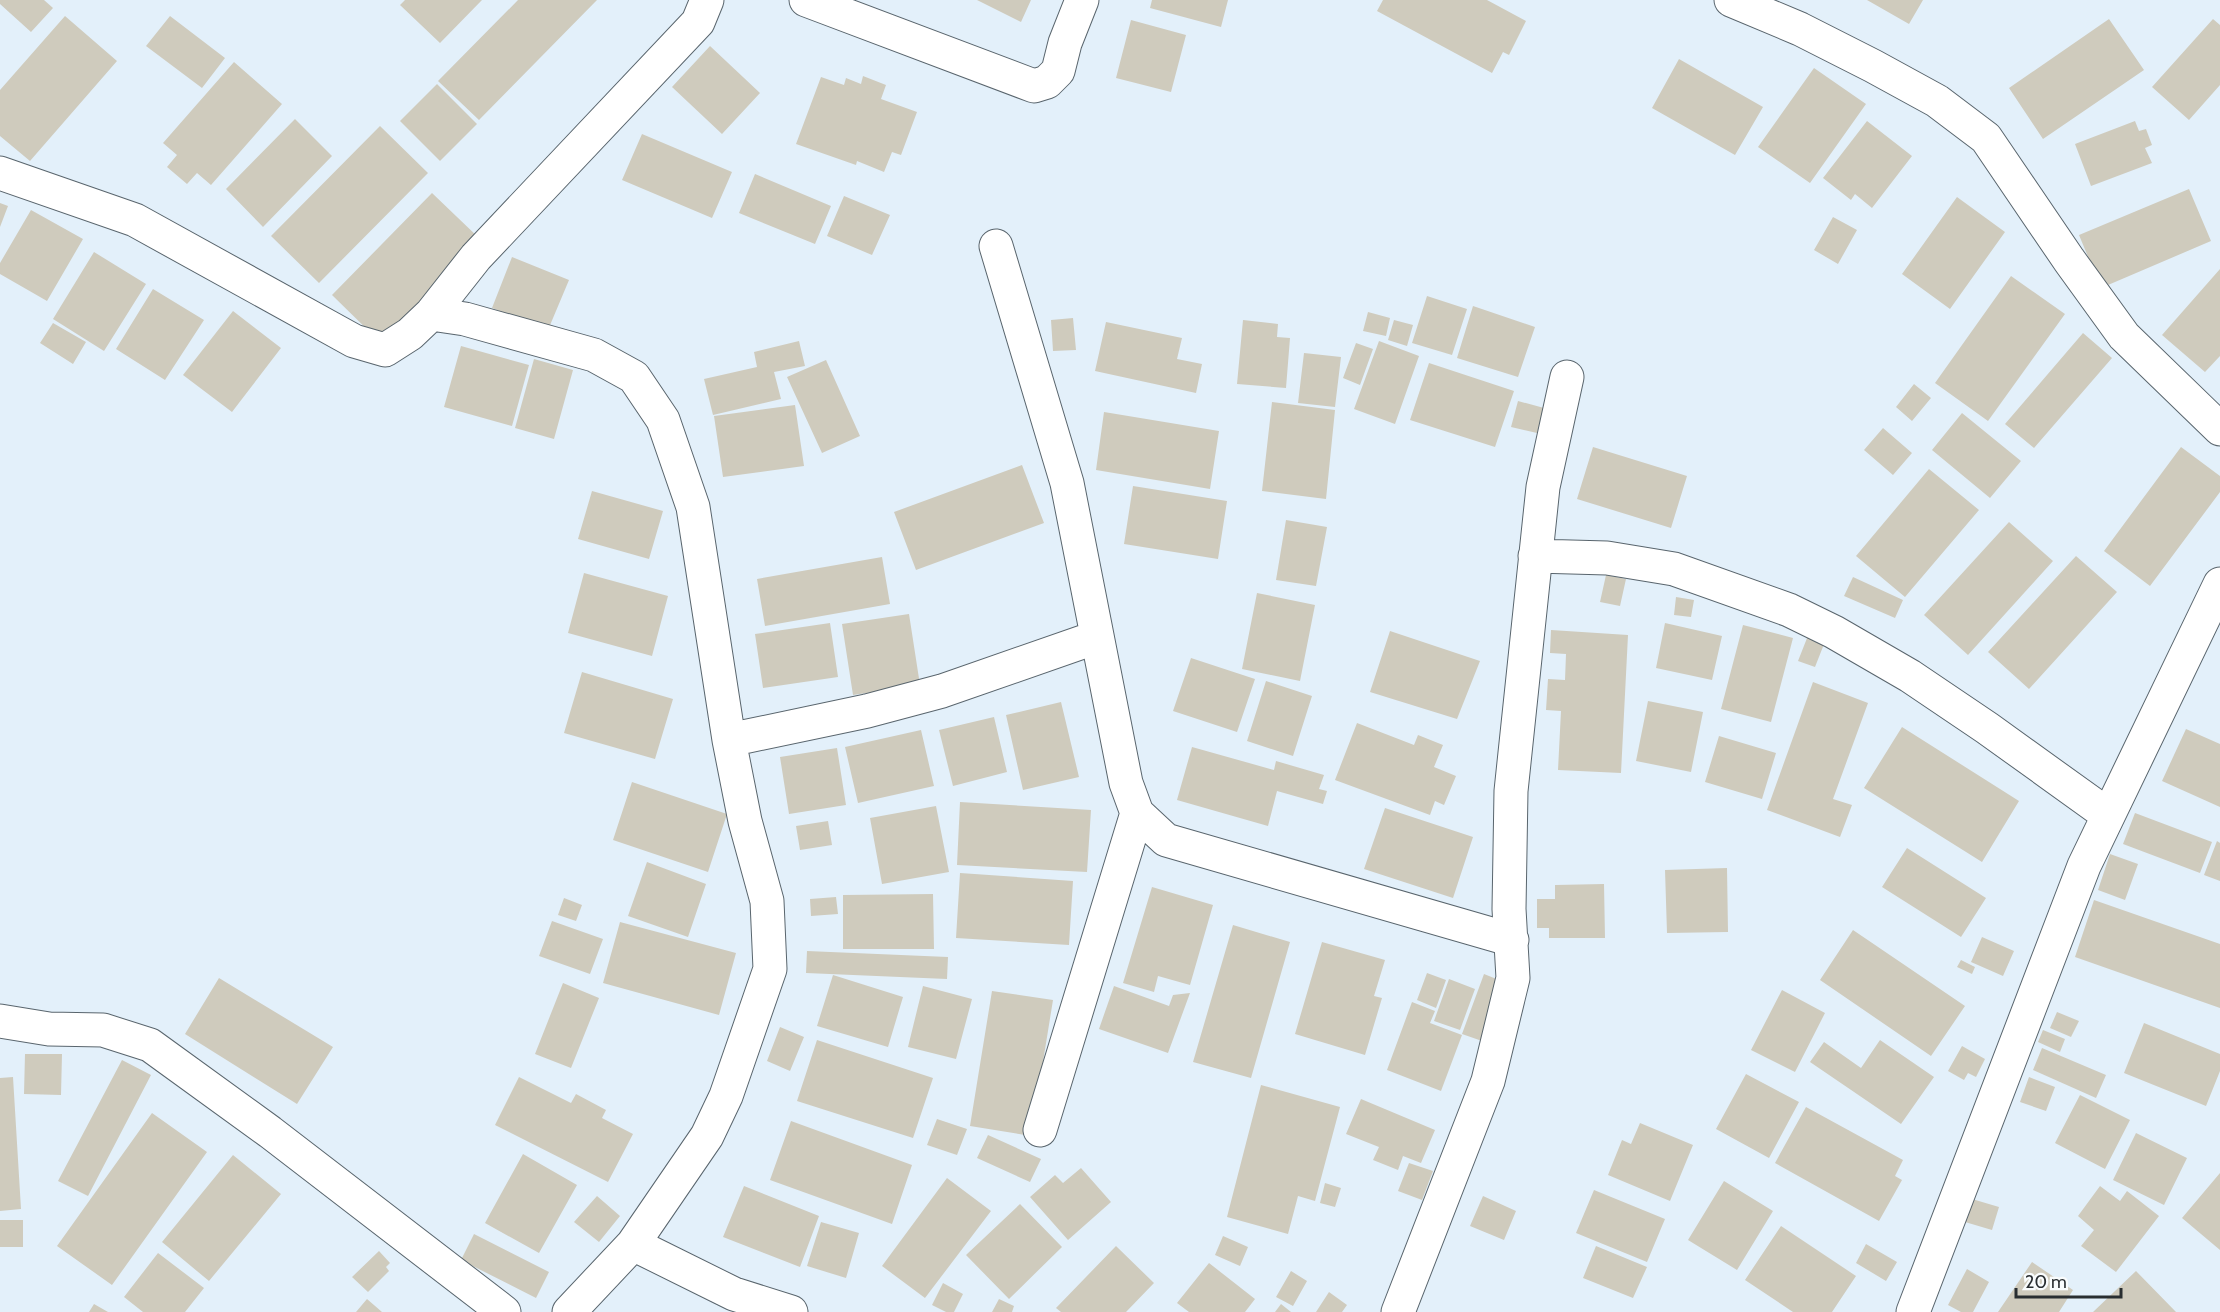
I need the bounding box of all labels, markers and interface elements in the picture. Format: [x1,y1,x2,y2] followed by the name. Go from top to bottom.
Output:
[2016,1261,2121,1299] scale bar
[2025,1271,2067,1293] text: 20 m

